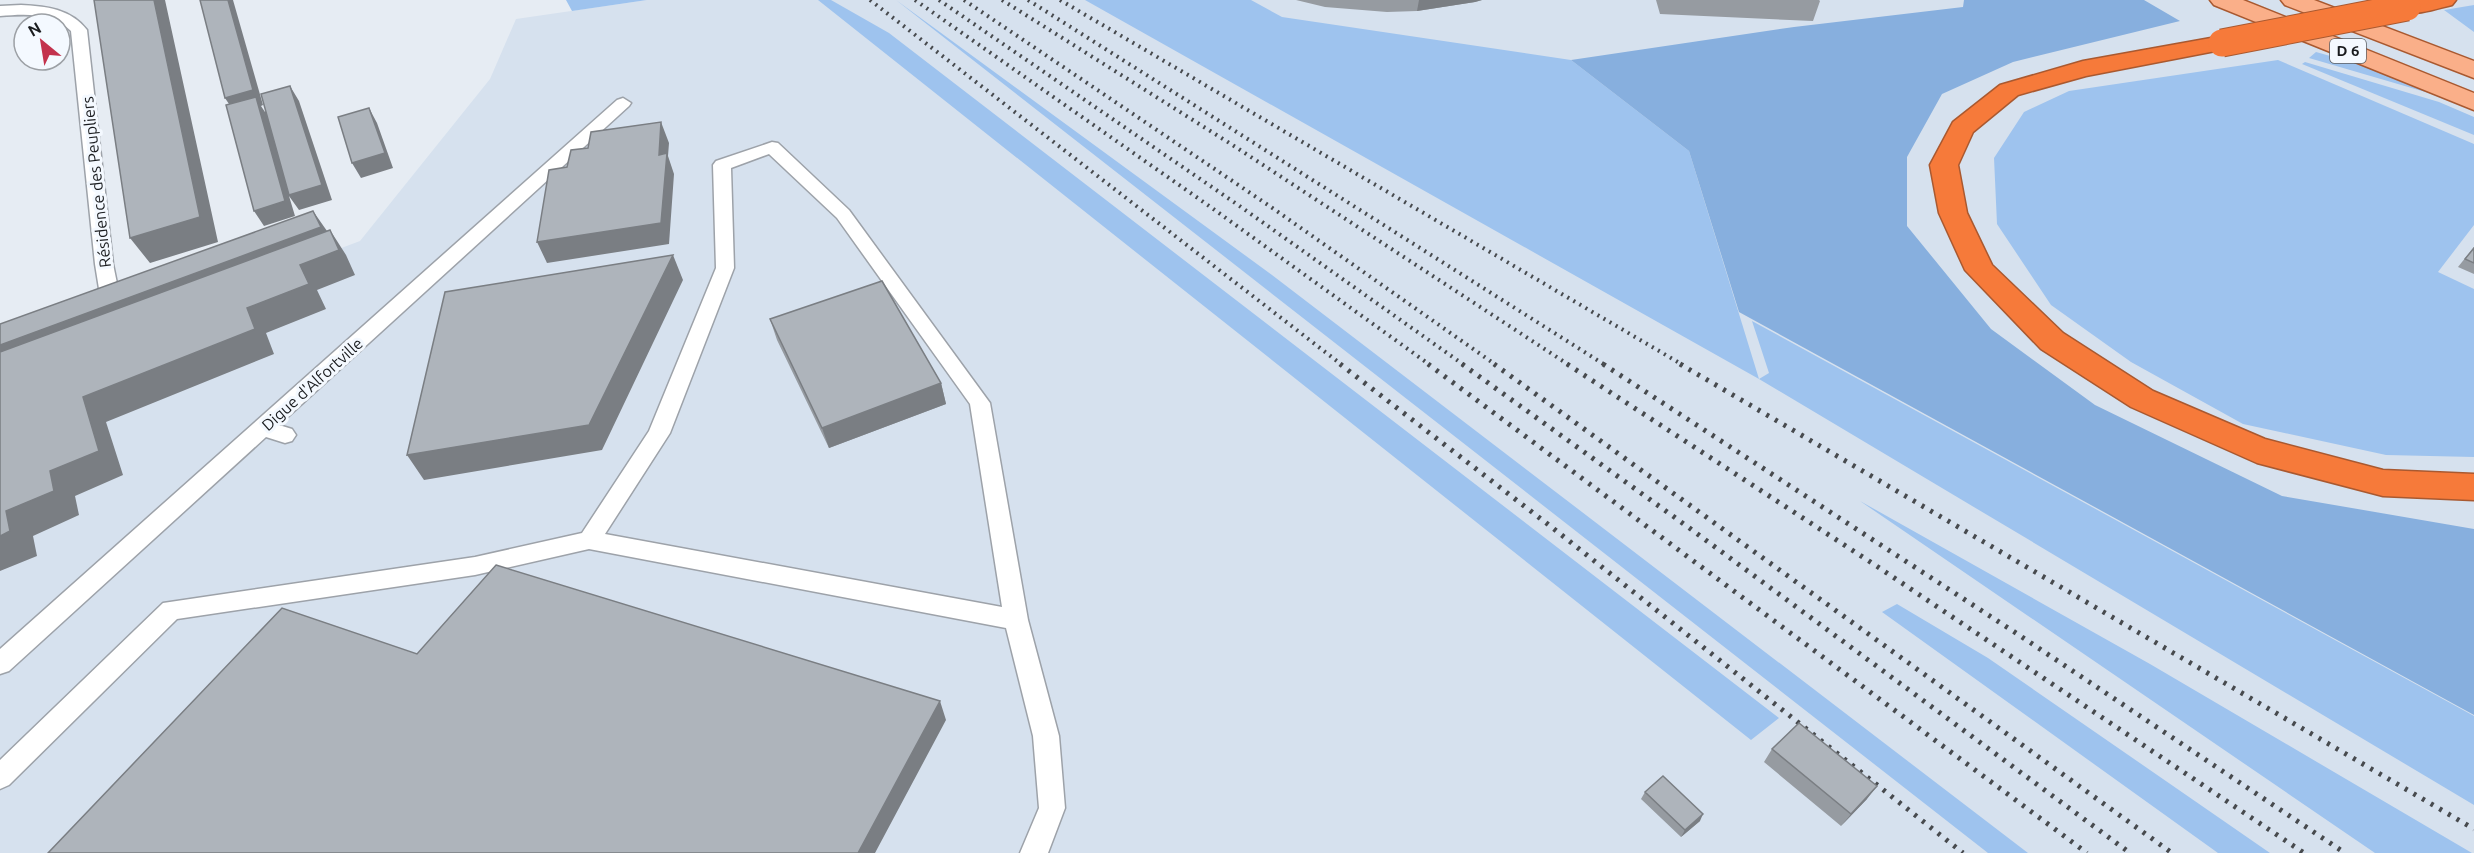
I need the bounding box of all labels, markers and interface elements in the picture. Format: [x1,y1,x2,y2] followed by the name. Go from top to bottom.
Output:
[12,12,72,72] north arrow
[25,18,44,40] text: N
[2330,39,2366,63] road number: D 6
[78,95,114,269] street label: Résidence des Peupliers
[258,334,366,434] street label: Digue d'Alfortville

